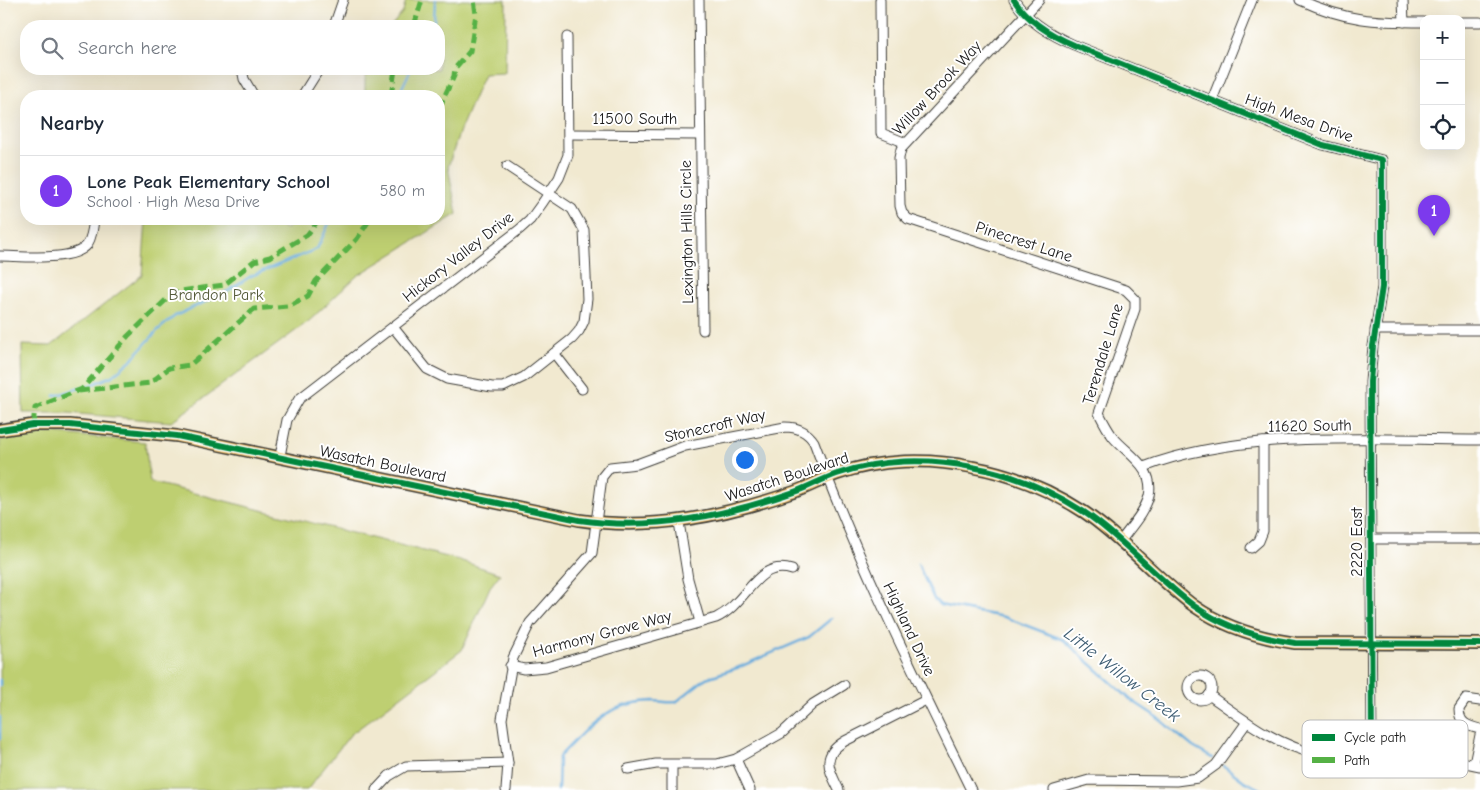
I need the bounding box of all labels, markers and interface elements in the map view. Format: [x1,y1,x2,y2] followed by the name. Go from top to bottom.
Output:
[1420,15,1465,150] map controls
[1420,15,1465,60] button: +
[20,20,445,75] search box
[38,34,66,62] icon: search
[78,37,177,59] text: Search here
[889,37,986,139] street label: Willow Brook Way
[1420,60,1465,105] button: −
[1243,90,1355,146] street label: High Mesa Drive
[1420,105,1465,150] button: locate
[593,110,677,128] street label: 11500 South
[40,111,104,135] text: Nearby
[677,160,697,304] street label: Lexington Hills Circle
[87,171,330,193] text: Lone Peak Elementary School
[53,182,59,200] text: 1
[380,182,425,200] text: 580 m
[87,193,260,211] text: School · High Mesa Drive
[1418,195,1450,236] pin: 1
[399,208,517,306] street label: Hickory Valley Drive
[973,218,1075,266] street label: Pinecrest Lane
[169,286,264,304] park label: Brandon Park
[1079,301,1127,407] street label: Terendale Lane
[663,405,768,446] street label: Stonecroft Way
[1268,416,1352,436] street label: 11620 South
[318,442,448,486] street label: Wasatch Boulevard
[732,447,758,473] your location
[723,449,851,505] street label: Wasatch Boulevard
[1348,507,1366,577] street label: 2220 East
[879,579,939,679] street label: Highland Drive
[531,607,674,661] street label: Harmony Grove Way
[1060,623,1184,727] water label: Little Willow Creek
[1302,720,1468,778] legend
[1344,729,1406,746] text: Cycle path
[1344,752,1370,769] text: Path

